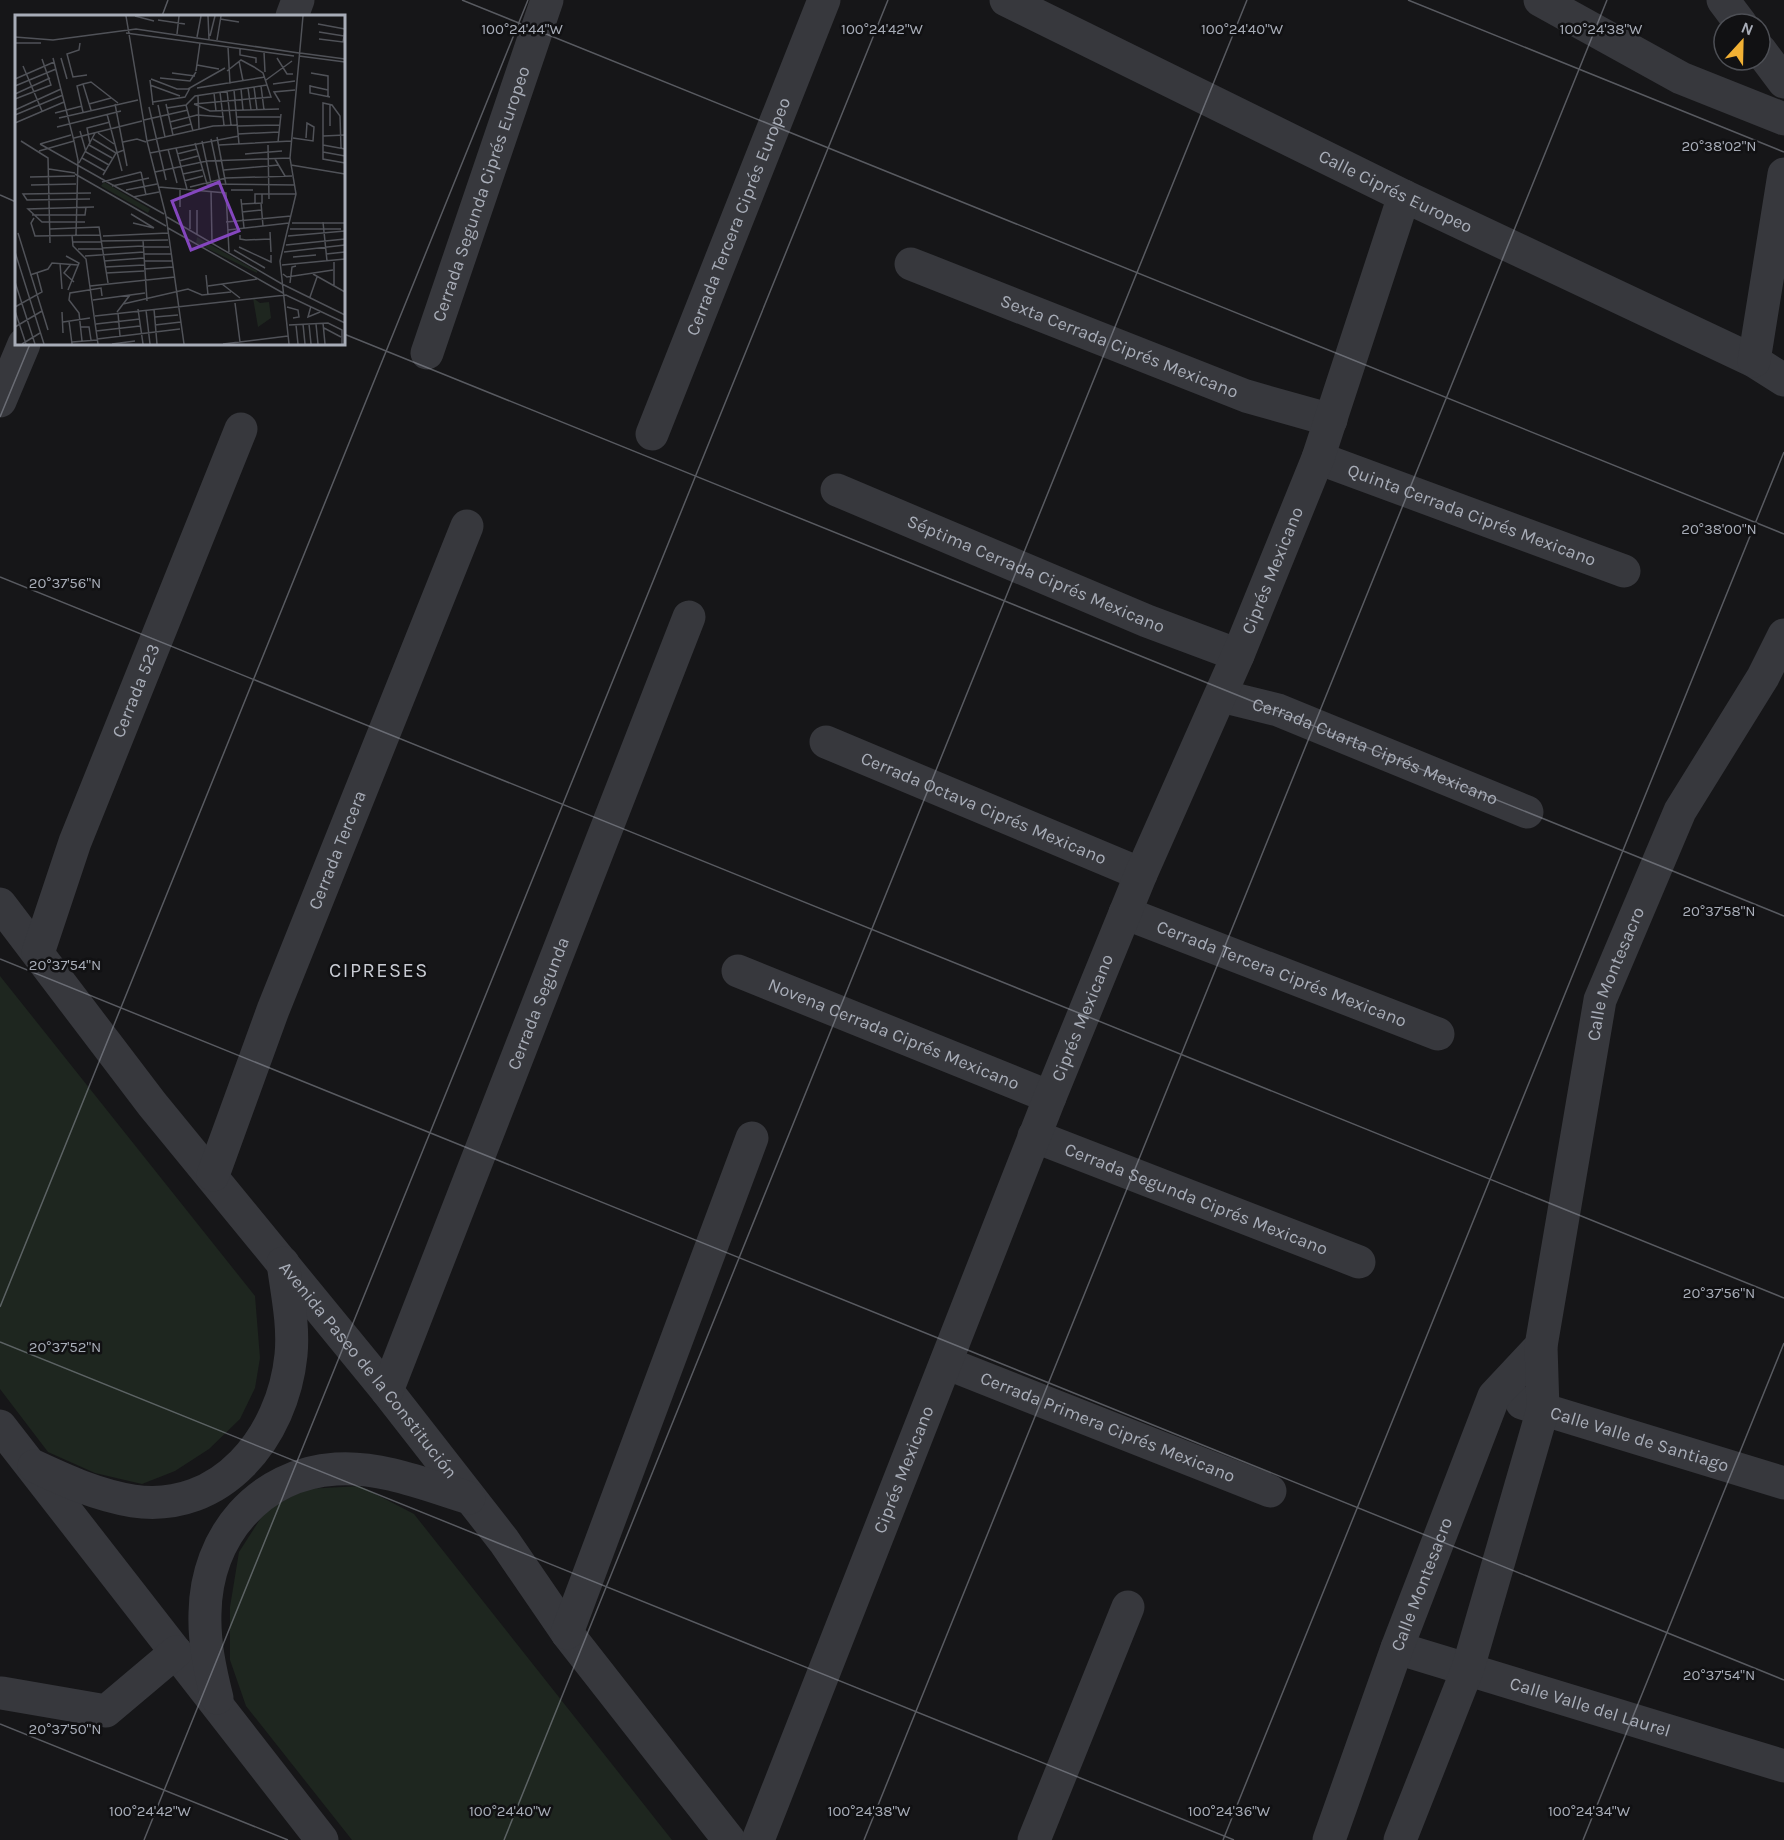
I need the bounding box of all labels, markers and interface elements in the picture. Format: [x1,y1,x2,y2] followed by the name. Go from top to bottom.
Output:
[1712,12,1772,72] north arrow
[15,15,345,345] inset map
[1739,18,1756,40] text: N
[481,20,563,38] text: 100°24'44"W
[841,20,924,38] text: 100°24'42"W
[1201,20,1284,38] text: 100°24'40"W
[1559,20,1643,38] text: 100°24'38"W
[427,63,535,325] street label: Cerrada Segunda Ciprés Europeo
[681,94,795,339] street label: Cerrada Tercera Ciprés Europeo
[1681,137,1757,155] text: 20°38'02"N
[1315,145,1476,238] street label: Calle Ciprés Europeo
[997,289,1242,403] street label: Sexta Cerrada Ciprés Mexicano
[1344,459,1599,571] street label: Quinta Cerrada Ciprés Mexicano
[1237,503,1308,637] street label: Ciprés Mexicano
[904,510,1168,638] street label: Séptima Cerrada Ciprés Mexicano
[1681,520,1757,538] text: 20°38'00"N
[29,574,101,592] text: 20°37'56"N
[107,641,165,741] street label: Cerrada 523
[1250,693,1501,810] street label: Cerrada Cuarta Ciprés Mexicano
[857,747,1110,869] street label: Cerrada Octava Ciprés Mexicano
[303,787,371,913] street label: Cerrada Tercera
[1682,902,1756,920] text: 20°37'58"N
[1582,903,1649,1043] street label: Calle Montesacro
[1154,915,1410,1032] street label: Cerrada Tercera Ciprés Mexicano
[502,934,574,1073] street label: Cerrada Segunda
[1047,951,1118,1085] street label: Ciprés Mexicano
[29,956,101,974] text: 20°37'54"N
[329,959,429,982] district label: CIPRESES
[765,973,1023,1095] street label: Novena Cerrada Ciprés Mexicano
[1061,1138,1331,1260] street label: Cerrada Segunda Ciprés Mexicano
[274,1257,462,1483] street label: Avenida Paseo de la Constitución
[1683,1284,1755,1302] text: 20°37'56"N
[29,1338,101,1356] text: 20°37'52"N
[977,1367,1238,1487] street label: Cerrada Primera Ciprés Mexicano
[1548,1401,1732,1477] street label: Calle Valle de Santiago
[869,1403,939,1537] street label: Ciprés Mexicano
[1386,1514,1457,1654] street label: Calle Montesacro
[1683,1666,1755,1684] text: 20°37'54"N
[1507,1672,1673,1742] street label: Calle Valle del Laurel
[29,1720,101,1738] text: 20°37'50"N
[109,1802,192,1820] text: 100°24'42"W
[469,1802,552,1820] text: 100°24'40"W
[827,1802,911,1820] text: 100°24'38"W
[1188,1802,1271,1820] text: 100°24'36"W
[1548,1802,1631,1820] text: 100°24'34"W

